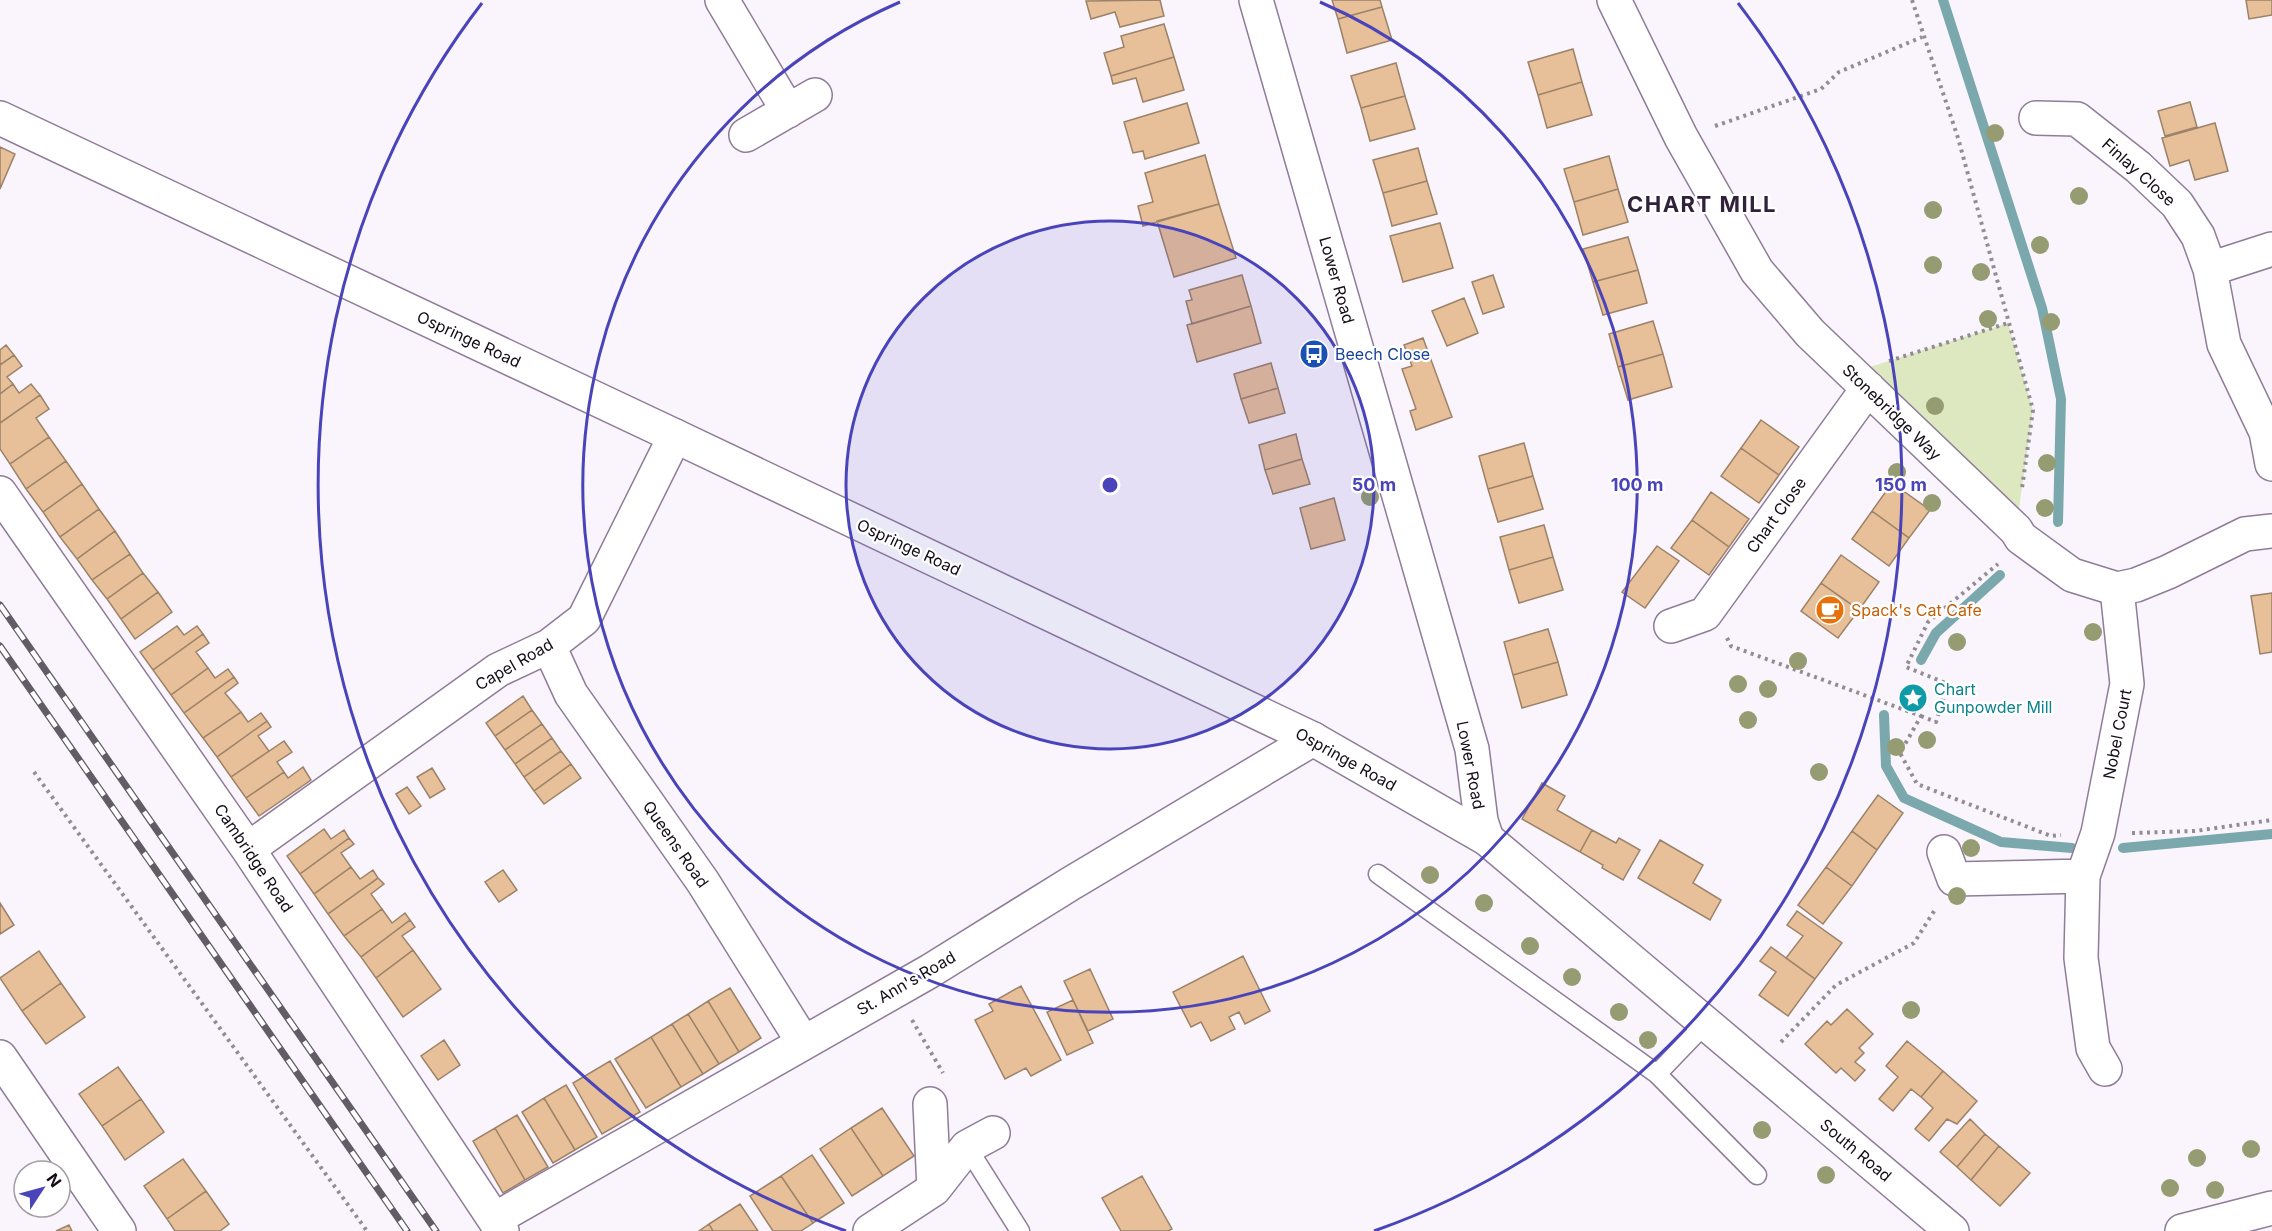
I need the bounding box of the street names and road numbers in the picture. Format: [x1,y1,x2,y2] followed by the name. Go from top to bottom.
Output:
[2098,134,2180,210] street label: Finlay Close
[1315,234,1359,326] street label: Lower Road
[414,306,524,372] street label: Ospringe Road
[1838,360,1946,464] street label: Stonebridge Way
[1742,473,1810,557] street label: Chart Close
[854,514,964,580] street label: Ospringe Road
[471,634,557,694] street label: Capel Road
[2098,687,2136,781] street label: Nobel Court
[1453,719,1489,811] street label: Lower Road
[1292,723,1400,795] street label: Ospringe Road
[639,797,713,891] street label: Queens Road
[210,800,298,916] street label: Cambridge Road
[853,947,959,1019] street label: St. Ann's Road
[1816,1114,1896,1186] street label: South Road

